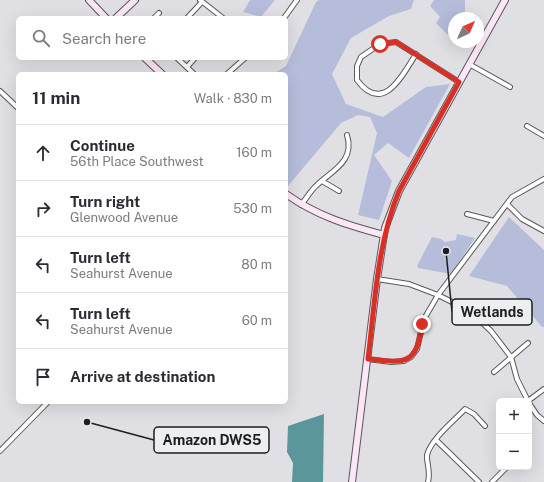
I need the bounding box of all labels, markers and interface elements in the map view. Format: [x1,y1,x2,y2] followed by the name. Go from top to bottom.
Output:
[448,12,484,48] north arrow
[16,16,288,60] search box
[30,27,52,49] icon: search
[62,30,146,47] text: Search here
[371,35,389,53] route start
[32,88,80,108] text: 11 min
[194,91,272,106] text: Walk · 830 m
[70,137,135,154] text: Continue
[32,142,54,164] icon: ahead
[236,145,272,160] text: 160 m
[70,154,204,169] text: 56th Place Southwest
[70,193,140,210] text: Turn right
[32,198,54,220] icon: right
[233,201,272,216] text: 530 m
[70,210,178,225] text: Glenwood Avenue
[70,249,131,266] text: Turn left
[32,254,54,276] icon: left
[241,257,272,272] text: 80 m
[70,266,173,281] text: Seahurst Avenue
[452,299,532,325] callout: Wetlands
[460,304,524,320] text: Wetlands
[70,305,131,322] text: Turn left
[32,310,54,332] icon: left
[242,313,272,328] text: 60 m
[413,315,431,333] route end
[70,322,173,337] text: Seahurst Avenue
[32,366,54,388] icon: arrive
[70,368,215,385] text: Arrive at destination
[496,398,532,470] map controls
[496,398,532,434] button: +
[154,427,269,453] callout: Amazon DWS5
[163,432,261,448] text: Amazon DWS5
[496,434,532,470] button: −

